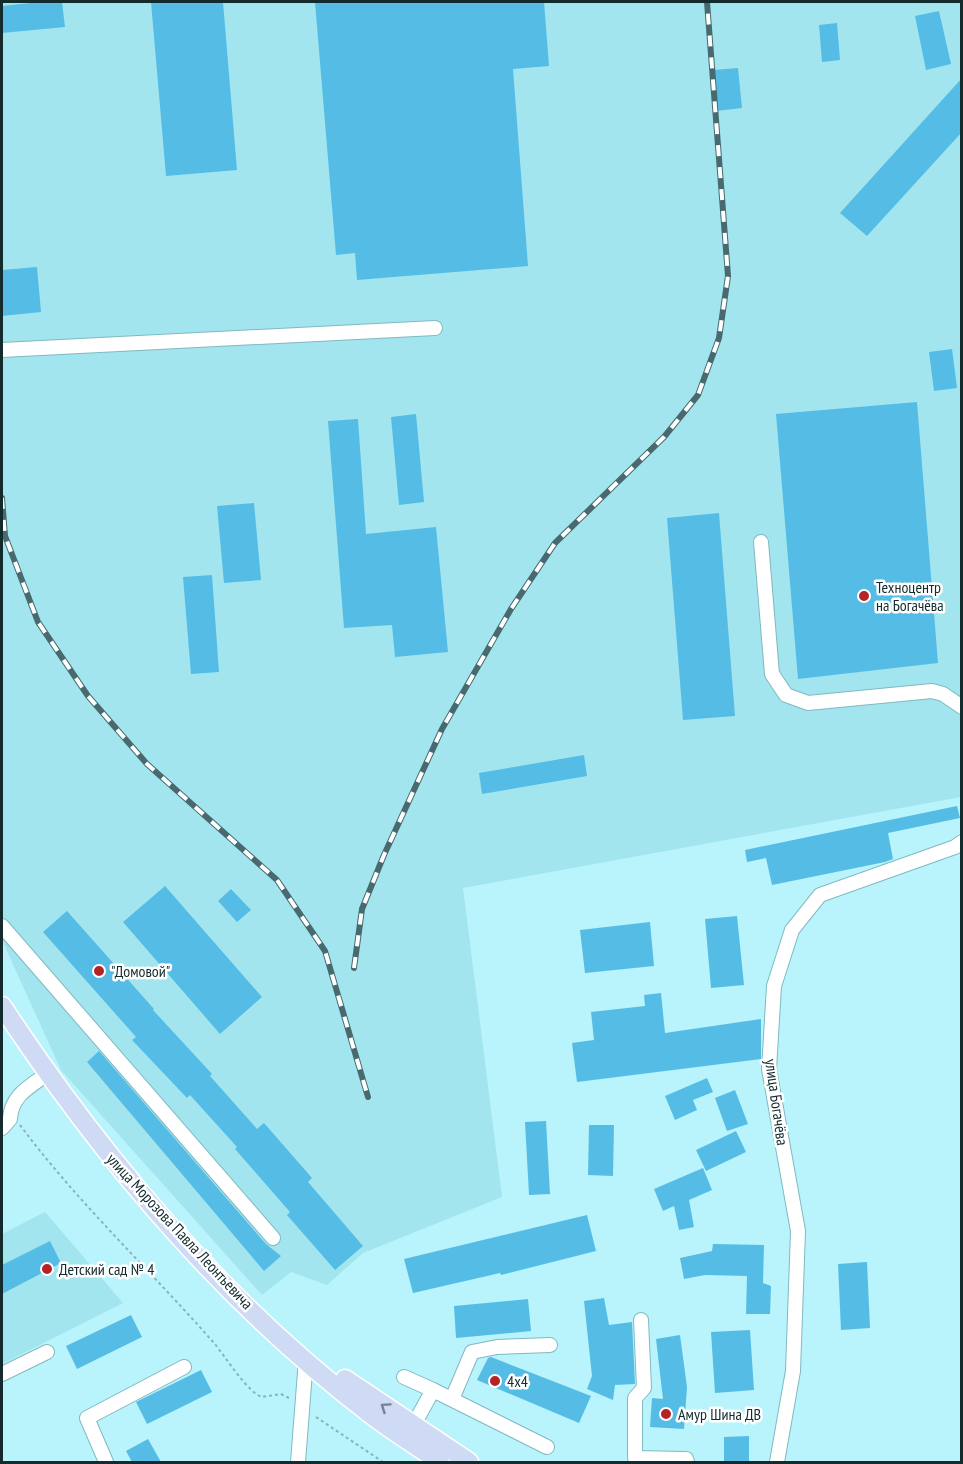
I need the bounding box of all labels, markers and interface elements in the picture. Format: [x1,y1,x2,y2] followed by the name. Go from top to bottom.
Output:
[876,577,944,615] place label: Техноцентр на Богачёва
[857,589,871,603] marker: Техноцентр на Богачёва
[111,961,170,981] place label: "Домовой"
[92,964,106,978] marker: "Домовой"
[761,1057,793,1147] street label: улица Богачёва
[103,1149,257,1313] street label: улица Морозова Павла Леонтьевича
[59,1259,155,1279] place label: Детский сад № 4
[40,1262,54,1276] marker: Детский сад № 4
[507,1371,528,1391] place label: 4х4
[488,1374,502,1388] marker: 4х4
[381,1403,392,1414] one-way arrow
[678,1404,761,1424] place label: Амур Шина ДВ
[659,1407,673,1421] marker: Амур Шина ДВ

